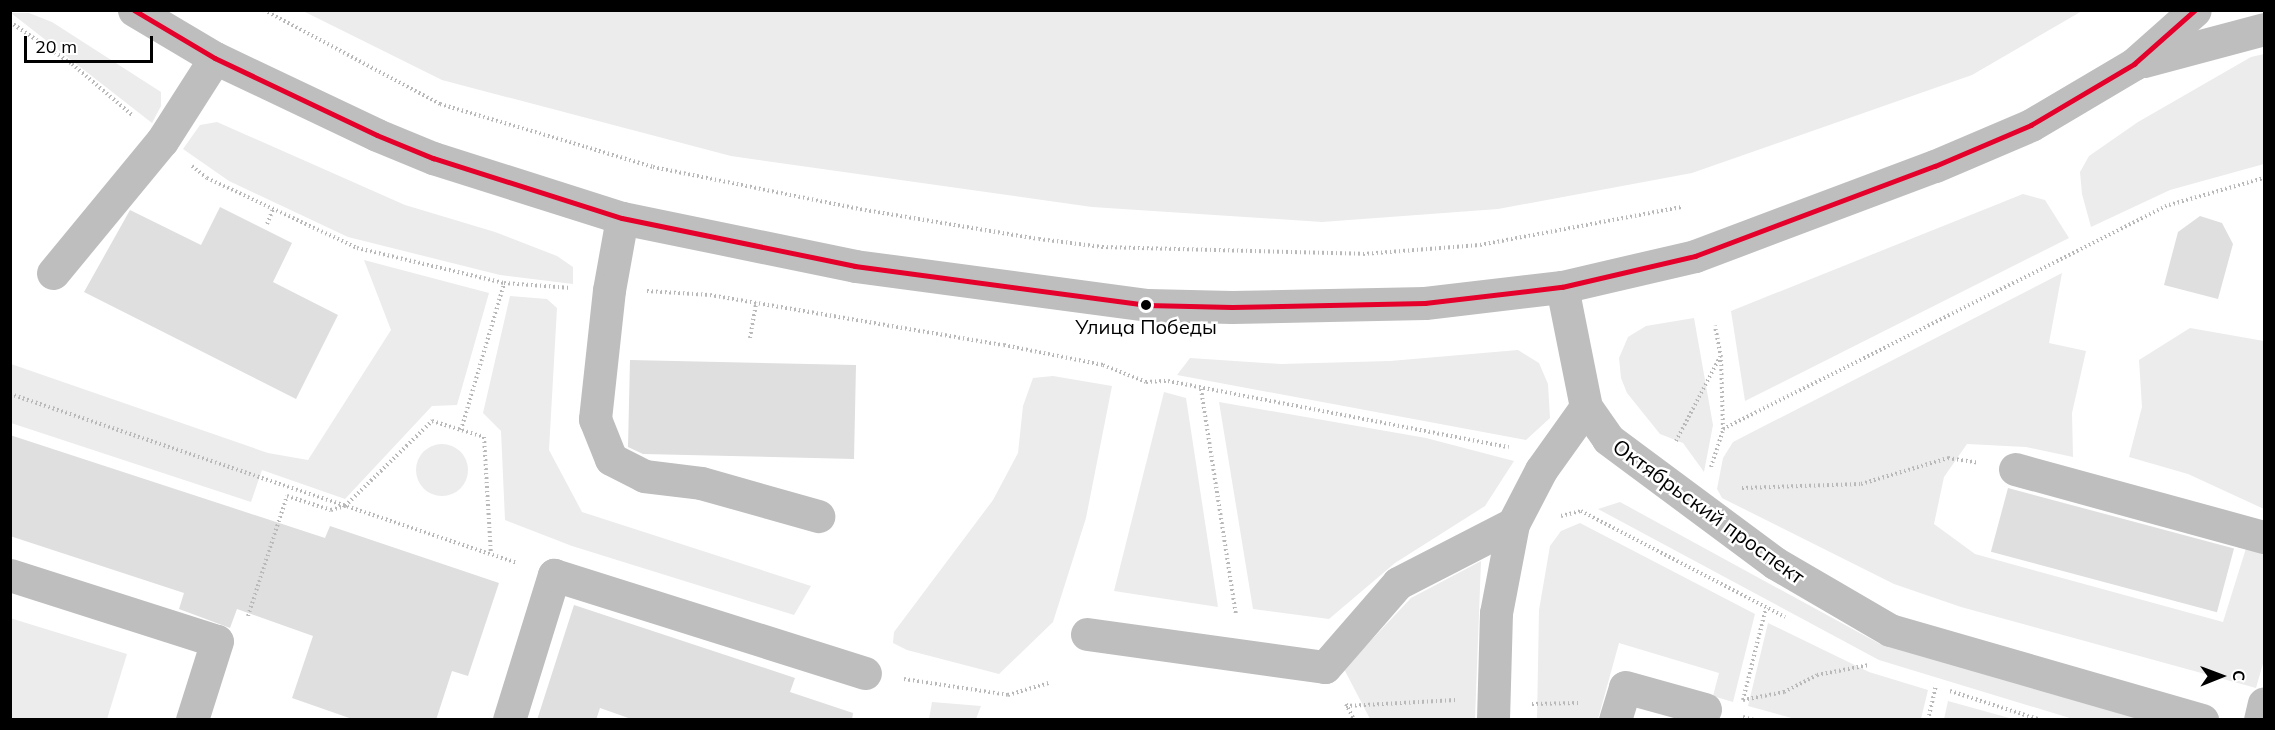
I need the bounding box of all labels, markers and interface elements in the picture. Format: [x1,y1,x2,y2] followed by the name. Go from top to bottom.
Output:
[27,24,156,62] scale bar
[35,35,77,58] text: 20 m
[1140,299,1152,311] marker: Улица Победы
[1075,314,1217,338] place label: Улица Победы
[1608,433,1810,589] street label: Октябрьский проспект
[2191,646,2251,706] north arrow
[2229,670,2249,681] text: С

